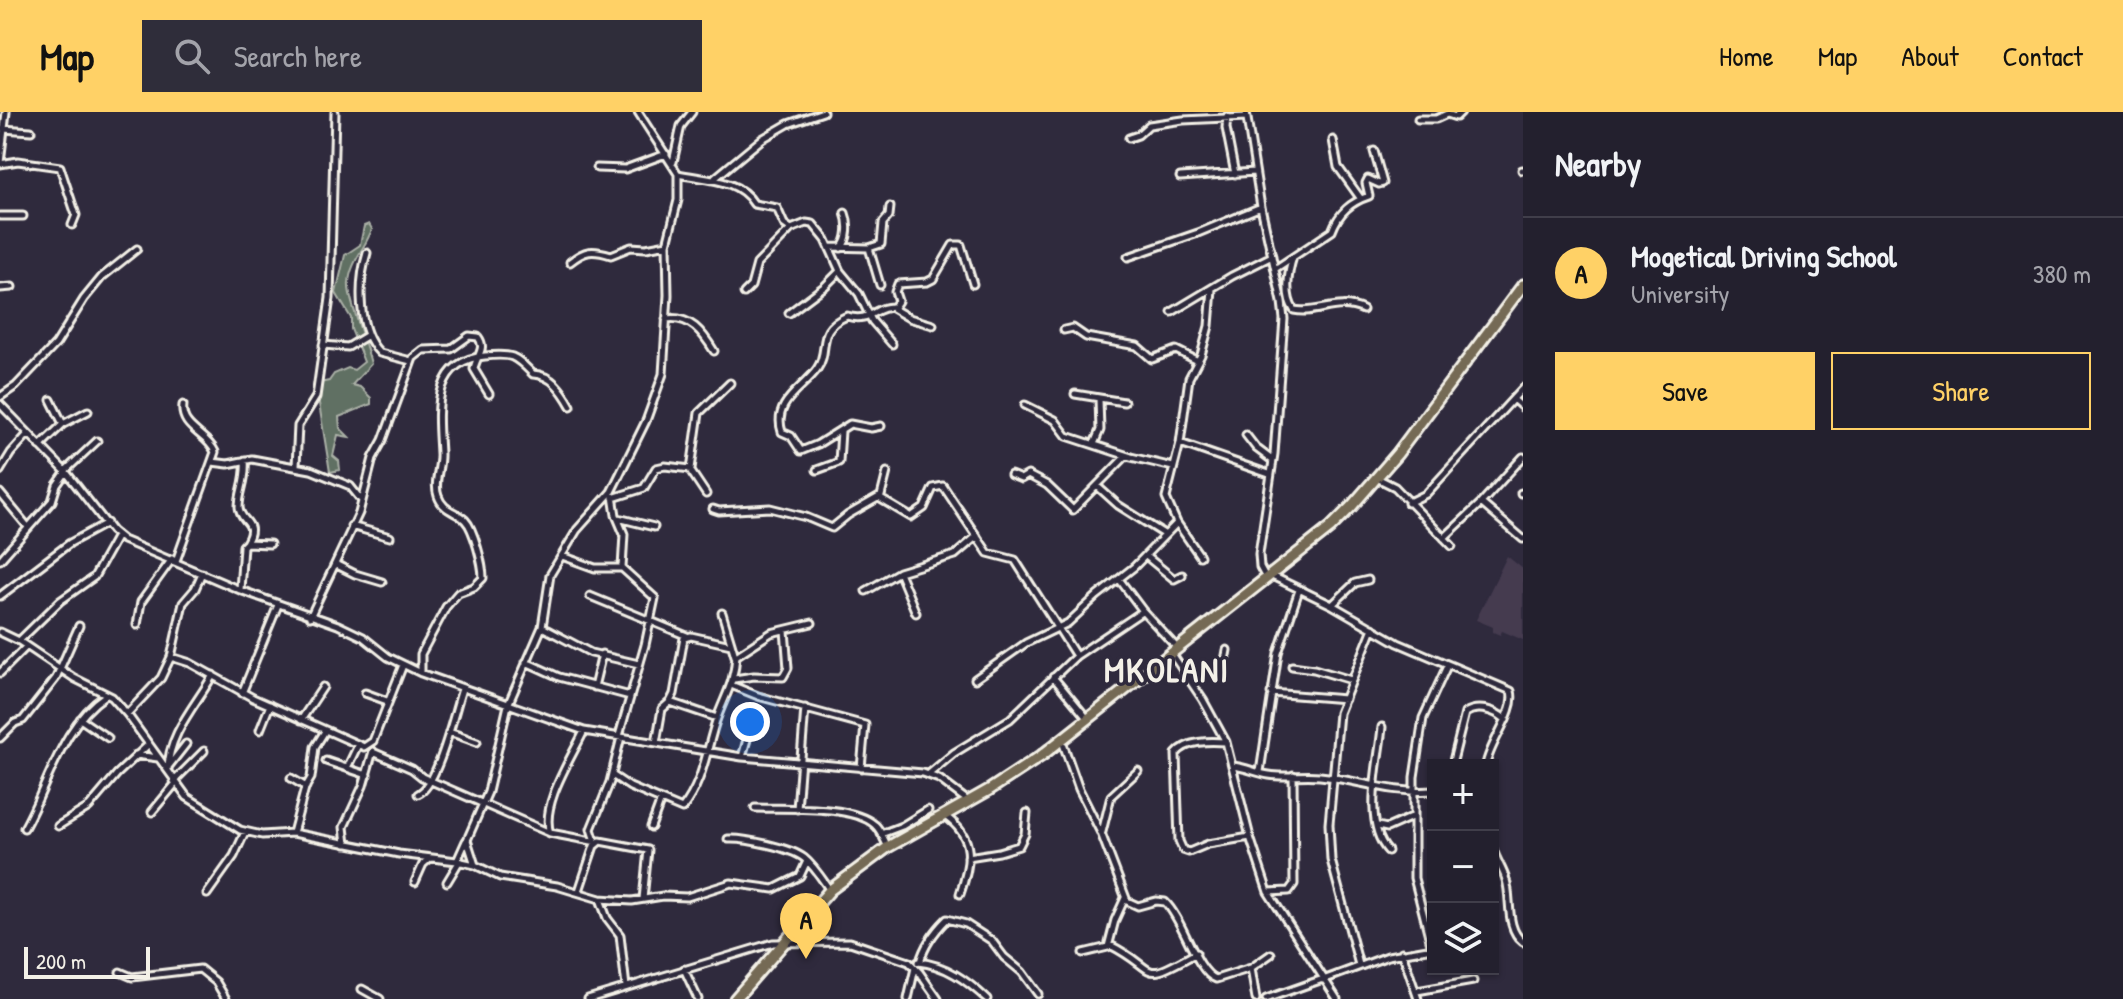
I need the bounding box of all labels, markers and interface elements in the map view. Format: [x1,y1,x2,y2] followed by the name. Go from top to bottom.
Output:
[142,20,702,92] search box
[40,30,94,82] text: Map
[170,34,214,78] icon: search
[234,36,362,76] text: Search here
[1719,37,1774,75] text: Home
[1818,37,1857,75] text: Map
[1901,37,1959,75] text: About
[2003,37,2083,75] text: Contact
[1555,141,1641,187] text: Nearby
[1631,236,1897,276] text: Mogetical Driving School
[1575,256,1587,291] text: A
[2033,256,2091,291] text: 380 m
[1631,276,1729,311] text: University
[1555,352,1815,430] button: Save
[1831,352,2091,430] button: Share
[1104,647,1230,693] district label: MKOLANI
[730,702,770,742] your location
[1427,759,1499,975] map controls
[1427,759,1499,831] button: +
[1427,831,1499,903] button: −
[780,893,832,959] pin: A
[1427,903,1499,975] button: layers
[24,943,150,979] scale bar
[36,946,86,976] text: 200 m

